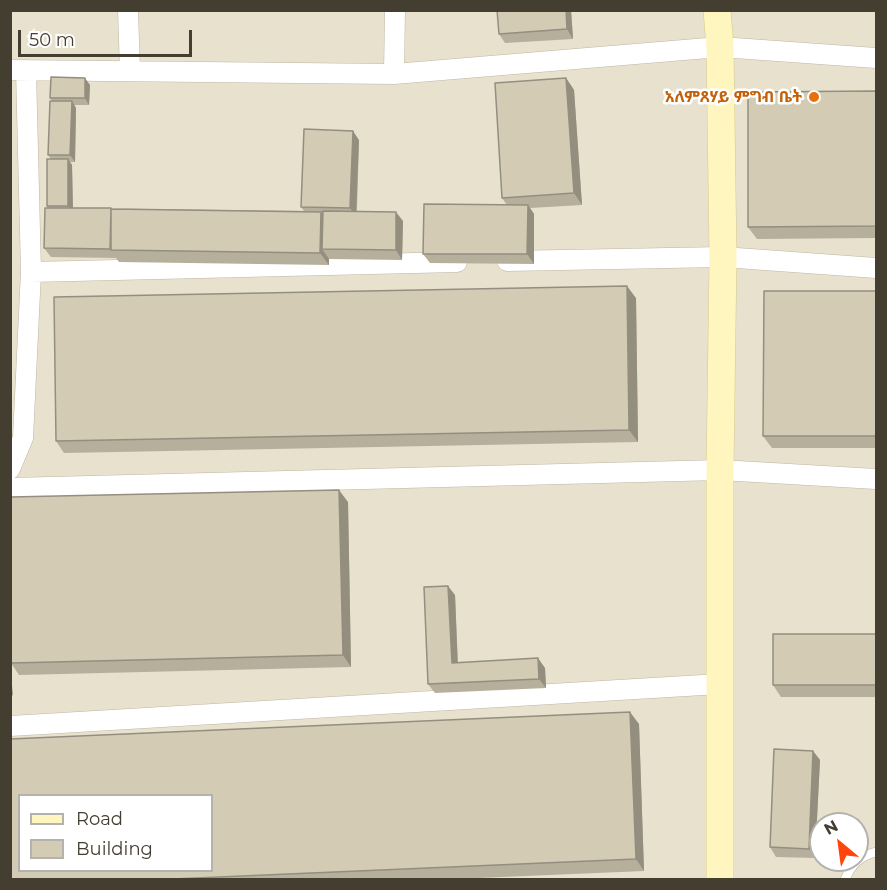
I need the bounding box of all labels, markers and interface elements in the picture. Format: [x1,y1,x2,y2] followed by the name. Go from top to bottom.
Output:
[21,18,195,56] scale bar
[29,29,75,51] text: 50 m
[665,87,802,107] place label: አለምጸሃይ ምግብ ቤት
[807,90,821,104] marker: አለምጸሃይ ምግብ ቤት
[18,794,213,872] legend
[76,808,123,830] text: Road
[809,812,869,872] north arrow
[821,816,841,839] text: N
[76,838,153,860] text: Building

